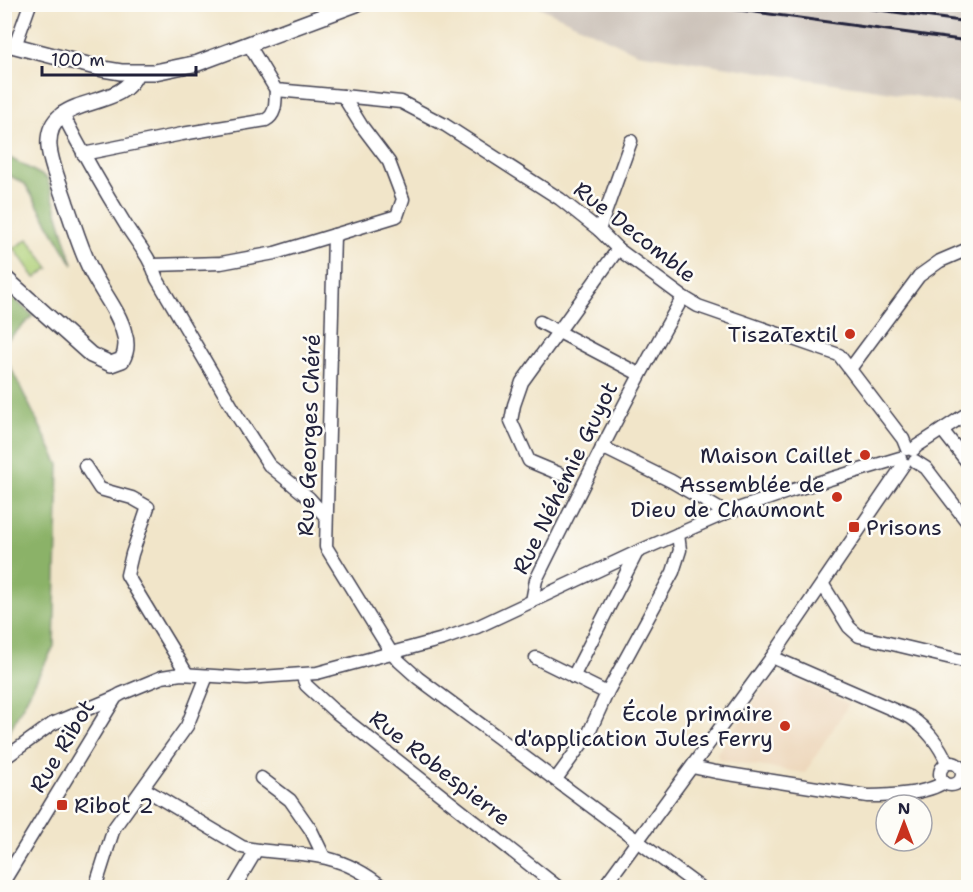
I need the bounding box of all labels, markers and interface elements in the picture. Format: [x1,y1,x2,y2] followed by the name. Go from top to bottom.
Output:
[42,39,196,77] scale bar
[51,48,105,72] text: 100 m
[568,175,702,289] street label: Rue Decomble
[728,320,838,349] place label: TiszaTextil
[843,327,857,341] marker: TiszaTextil
[291,333,327,537] street label: Rue Georges Chéré
[506,377,624,579] street label: Rue Néhémie Guyot
[700,441,853,470] place label: Maison Caillet
[858,448,872,462] marker: Maison Caillet
[631,470,825,524] place label: Assemblée de Dieu de Chaumont
[830,490,844,504] marker: Assemblée de Dieu de Chaumont
[866,513,942,542] place label: Prisons
[847,520,861,534] marker: Prisons
[23,694,101,798] street label: Rue Ribot
[514,699,773,753] place label: École primaire d'application Jules Ferry
[363,704,517,832] street label: Rue Robespierre
[778,719,792,733] marker: École primaire d'application Jules Ferry
[74,791,154,820] place label: Ribot 2
[874,793,934,853] north arrow
[55,798,69,812] marker: Ribot 2
[898,798,910,819] text: N

